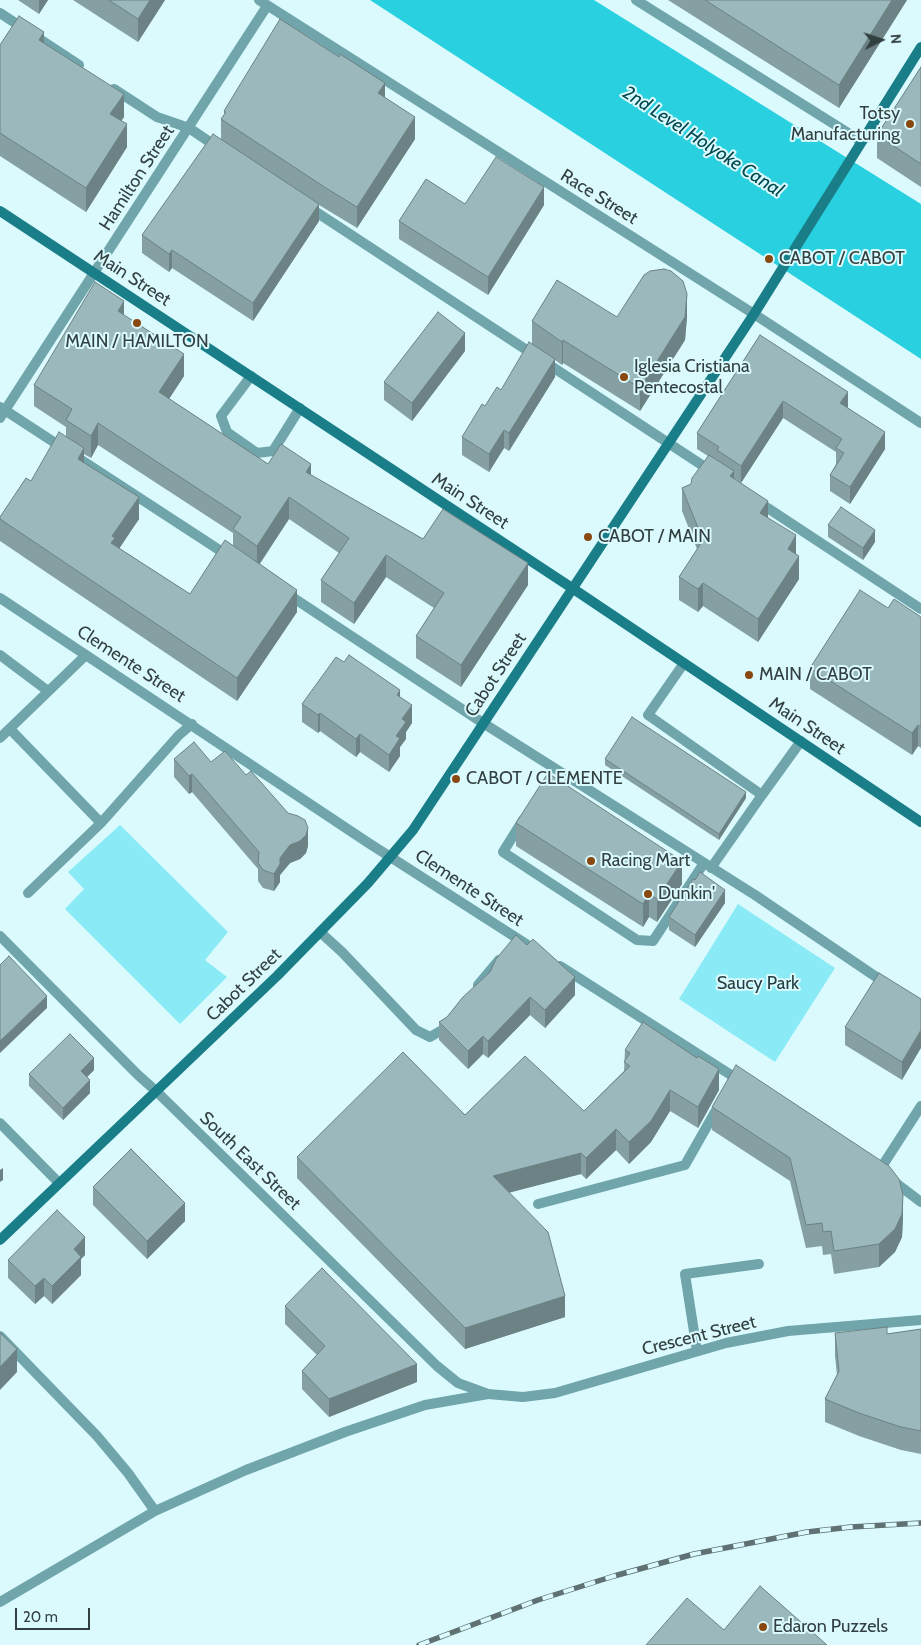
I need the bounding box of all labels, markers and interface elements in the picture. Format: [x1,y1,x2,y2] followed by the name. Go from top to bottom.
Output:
[856,15,906,65] north arrow
[887,33,905,45] text: N
[619,82,787,202] water label: 2nd Level Holyoke Canal
[791,103,900,146] place label: Totsy Manufacturing
[904,118,916,130] marker: Totsy Manufacturing
[95,121,179,235] street label: Hamilton Street
[556,165,642,229] street label: Race Street
[89,245,175,311] street label: Main Street
[779,248,905,270] place label: CABOT / CABOT
[763,253,775,265] marker: CABOT / CABOT
[131,317,143,329] marker: MAIN / HAMILTON
[65,331,209,353] place label: MAIN / HAMILTON
[634,356,750,398] place label: Iglesia Cristiana Pentecostal
[618,371,630,383] marker: Iglesia Cristiana Pentecostal
[427,468,513,534] street label: Main Street
[598,526,711,548] place label: CABOT / MAIN
[582,531,594,543] marker: CABOT / MAIN
[73,621,189,707] street label: Clemente Street
[461,629,531,721] street label: Cabot Street
[759,664,872,686] place label: MAIN / CABOT
[743,669,755,681] marker: MAIN / CABOT
[765,693,849,759] street label: Main Street
[466,768,623,790] place label: CABOT / CLEMENTE
[450,773,462,785] marker: CABOT / CLEMENTE
[411,845,527,931] street label: Clemente Street
[601,850,690,872] place label: Racing Mart
[585,855,597,867] marker: Racing Mart
[658,883,715,905] place label: Dunkin'
[642,888,654,900] marker: Dunkin'
[202,944,286,1026] street label: Cabot Street
[717,973,799,995] park label: Saucy Park
[195,1107,305,1215] street label: South East Street
[640,1311,758,1361] street label: Crescent Street
[18,1598,92,1630] scale bar
[23,1608,58,1626] text: 20 m
[773,1616,888,1638] place label: Edaron Puzzels
[757,1621,769,1633] marker: Edaron Puzzels

